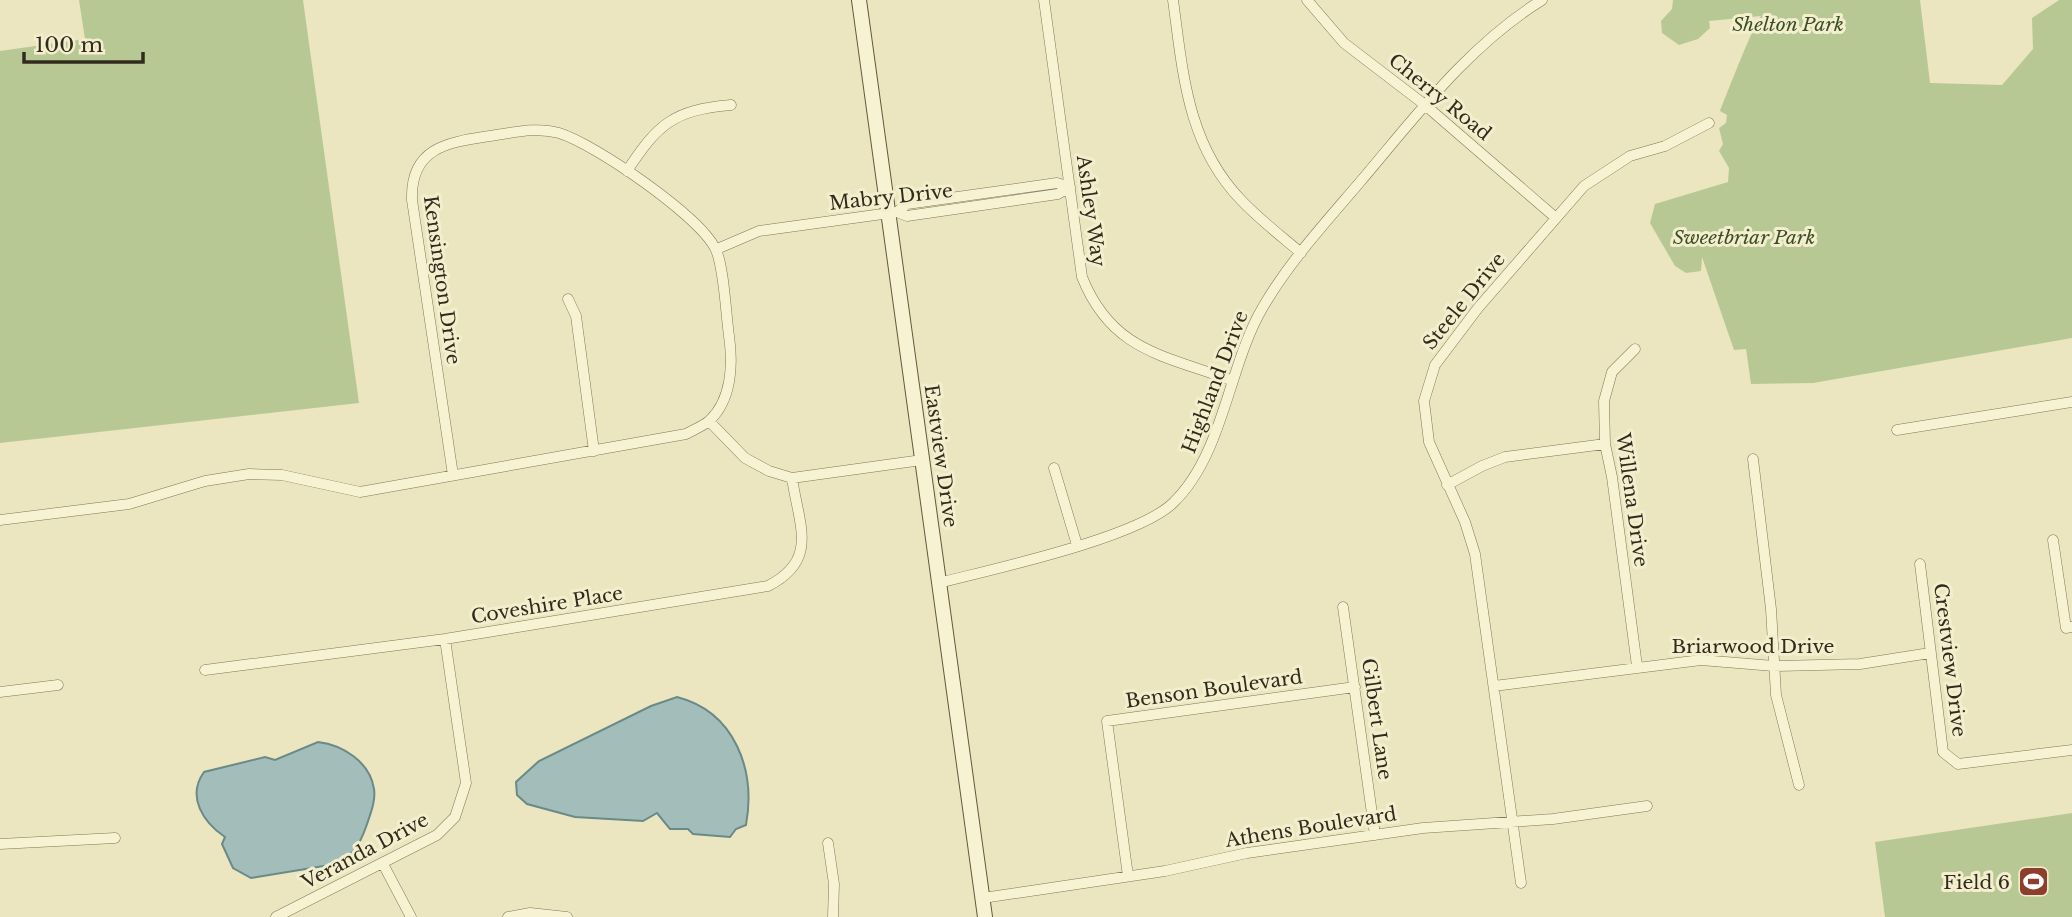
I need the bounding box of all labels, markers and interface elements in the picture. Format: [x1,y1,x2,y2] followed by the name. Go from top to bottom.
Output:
[1732,13,1844,36] park label: Shelton Park
[24,21,144,65] scale bar
[35,32,103,58] text: 100 m
[1384,49,1496,145] street label: Cherry Road
[1072,153,1110,268] street label: Ashley Way
[828,179,954,215] street label: Mabry Drive
[419,194,465,366] street label: Kensington Drive
[1673,226,1815,249] park label: Sweetbriar Park
[1418,248,1510,354] street label: Steele Drive
[1177,307,1253,457] street label: Highland Drive
[920,383,962,529] street label: Eastview Drive
[1611,431,1653,568] street label: Willena Drive
[469,582,625,628] street label: Coveshire Place
[1929,582,1971,738] street label: Crestview Drive
[1671,635,1835,658] street label: Briarwood Drive
[1357,657,1397,781] street label: Gilbert Lane
[1124,665,1304,713] street label: Benson Boulevard
[1223,802,1398,852] street label: Athens Boulevard
[297,808,432,894] street label: Veranda Drive
[2016,865,2050,899] sports icon: Field 6
[1943,871,2010,894] place label: Field 6

